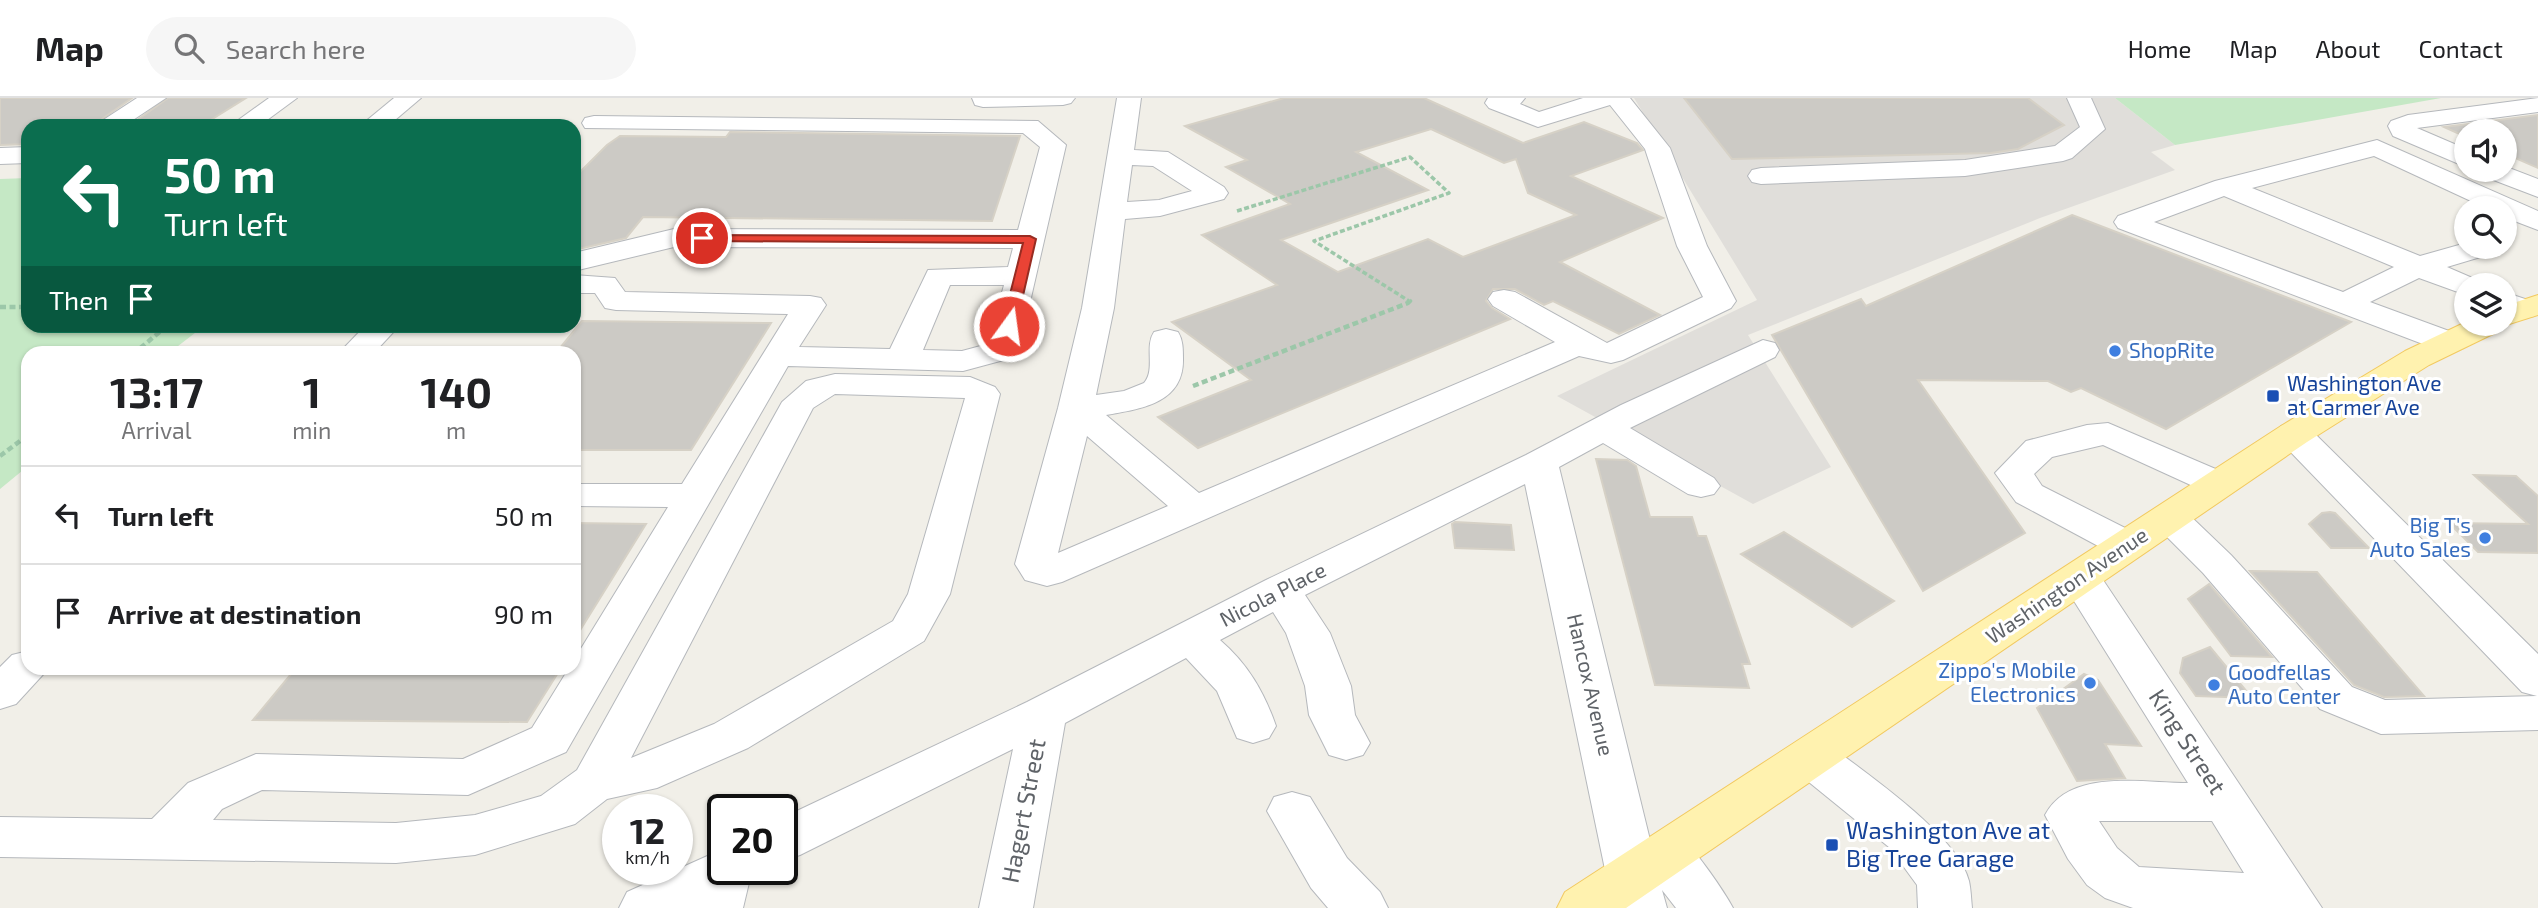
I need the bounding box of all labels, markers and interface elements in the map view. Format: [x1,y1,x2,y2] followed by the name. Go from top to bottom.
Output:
[146,17,636,80] search box
[35,28,104,68] text: Map
[170,29,208,67] icon: search
[226,33,365,64] text: Search here
[2128,34,2191,63] text: Home
[2229,34,2277,63] text: Map
[2315,34,2381,63] text: About
[2419,34,2503,63] text: Contact
[2454,119,2517,336] map controls
[2454,119,2517,182] button: sound
[164,144,276,203] text: 50 m
[49,147,140,238] icon: left
[2454,196,2517,259] button: search
[164,204,288,242] text: Turn left
[672,208,732,268] pin
[683,219,721,257] icon: arrive
[2454,273,2517,336] button: layers
[122,280,160,318] icon: arrive
[49,284,108,315] text: Then
[972,289,1046,363] position arrow
[2129,337,2215,362] place label: ShopRite
[2107,343,2123,359] marker: ShopRite
[110,366,203,416] text: 13:17
[303,366,321,416] text: 1
[420,366,492,416] text: 140
[2287,370,2441,419] place label: Washington Ave at Carmer Ave
[2265,388,2281,404] marker: Washington Ave at Carmer Ave
[122,416,192,444] text: Arrival
[292,416,331,444] text: min
[446,416,466,444] text: m
[49,496,87,534] icon: left
[108,500,214,531] text: Turn left
[495,500,553,531] text: 50 m
[2370,512,2471,561] place label: Big T's Auto Sales
[1980,521,2152,648] street label: Washington Avenue
[2477,530,2493,546] marker: Big T's Auto Sales
[1215,556,1330,631] street label: Nicola Place
[49,594,87,632] icon: arrive
[108,598,361,629] text: Arrive at destination
[494,598,553,629] text: 90 m
[1563,611,1620,758] street label: Hancox Avenue
[1938,657,2076,706] place label: Zippo's Mobile Electronics
[2228,659,2341,708] place label: Goodfellas Auto Center
[2082,675,2098,691] marker: Zippo's Mobile Electronics
[2206,677,2222,693] marker: Goodfellas Auto Center
[2144,683,2233,799] street label: King Street
[994,736,1051,885] street label: Hagert Street
[707,794,798,885] speed limit sign: 20
[630,809,665,851] text: 12
[1846,815,2050,872] place label: Washington Ave at Big Tree Garage
[1824,837,1840,853] marker: Washington Ave at Big Tree Garage
[625,846,670,868] text: km/h

